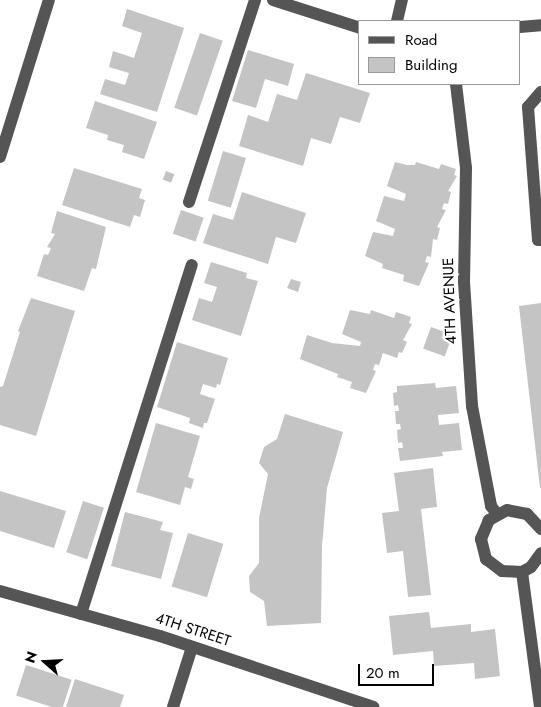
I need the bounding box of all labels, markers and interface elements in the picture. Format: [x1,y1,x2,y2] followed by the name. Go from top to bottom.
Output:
[358,20,521,85] legend
[405,29,437,51] text: Road
[405,54,457,76] text: Building
[439,257,461,345] street label: 4TH AVENUE
[153,609,233,651] street label: 4TH STREET
[20,637,70,687] north arrow
[20,649,42,666] text: N
[361,654,437,686] scale bar
[366,662,400,684] text: 20 m

